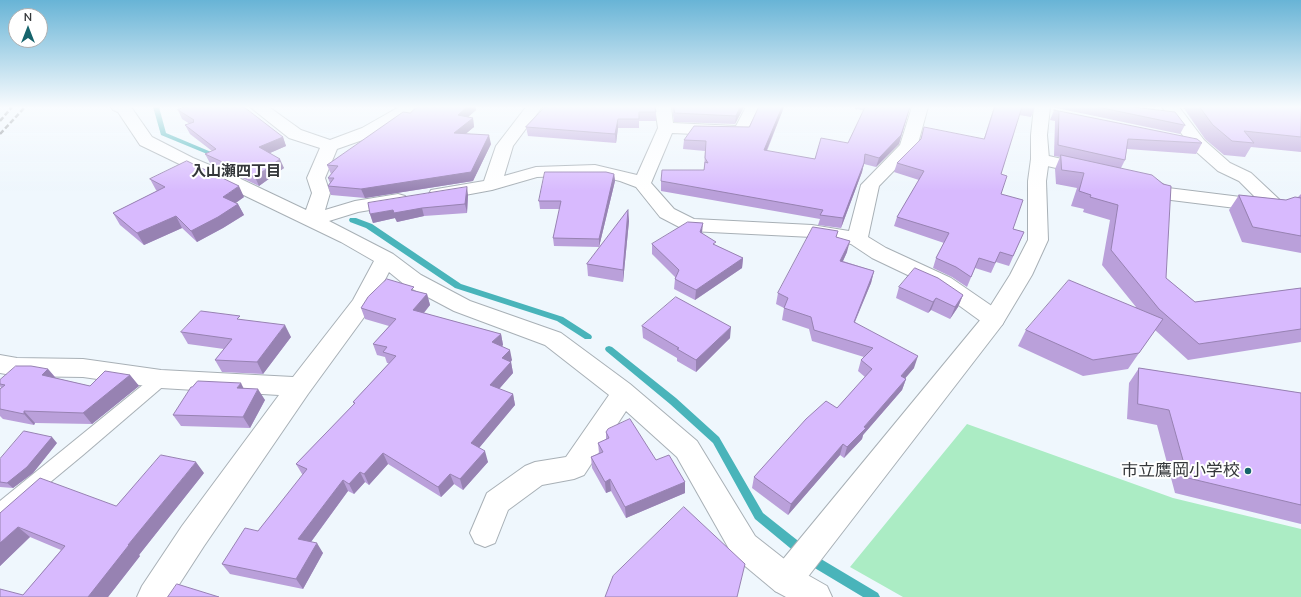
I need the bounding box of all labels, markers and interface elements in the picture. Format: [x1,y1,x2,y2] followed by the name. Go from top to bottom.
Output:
[8,8,48,48] north arrow
[24,10,32,24] text: N
[191,162,281,180] district label: 入山瀬四丁目
[1121,461,1240,481] place label: 市立鷹岡小学校
[1243,466,1253,476] marker: 市立鷹岡小学校

